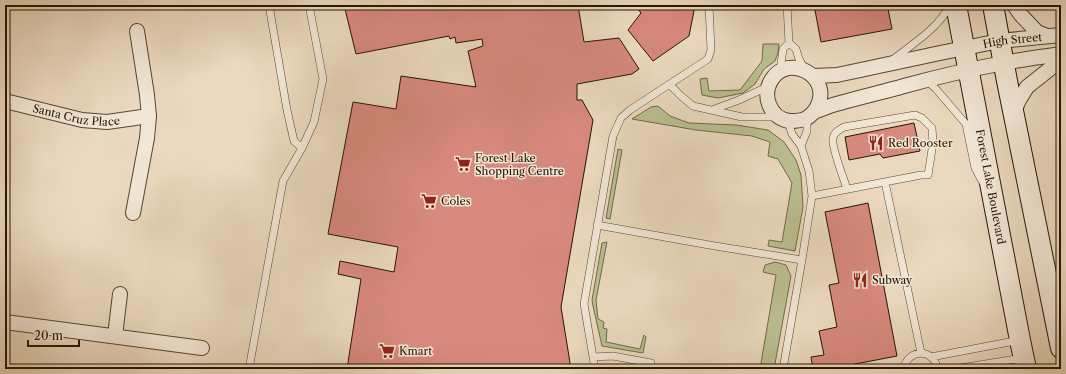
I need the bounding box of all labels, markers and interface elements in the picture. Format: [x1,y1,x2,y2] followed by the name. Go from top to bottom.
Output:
[982,30,1043,51] street label: High Street
[31,101,121,129] street label: Santa Cruz Place
[973,128,1009,246] street label: Forest Lake Boulevard
[867,134,885,152] restaurant icon: Red Rooster
[888,136,953,150] place label: Red Rooster
[475,151,564,178] place label: Forest Lake Shopping Centre
[454,155,472,173] supermarket icon: Forest Lake Shopping Centre
[420,192,438,210] supermarket icon: Coles
[441,194,471,208] place label: Coles
[851,271,869,289] restaurant icon: Subway
[872,273,913,287] place label: Subway
[28,322,79,348] scale bar
[34,328,63,343] text: 20 m
[378,342,396,360] supermarket icon: Kmart
[399,344,432,358] place label: Kmart

